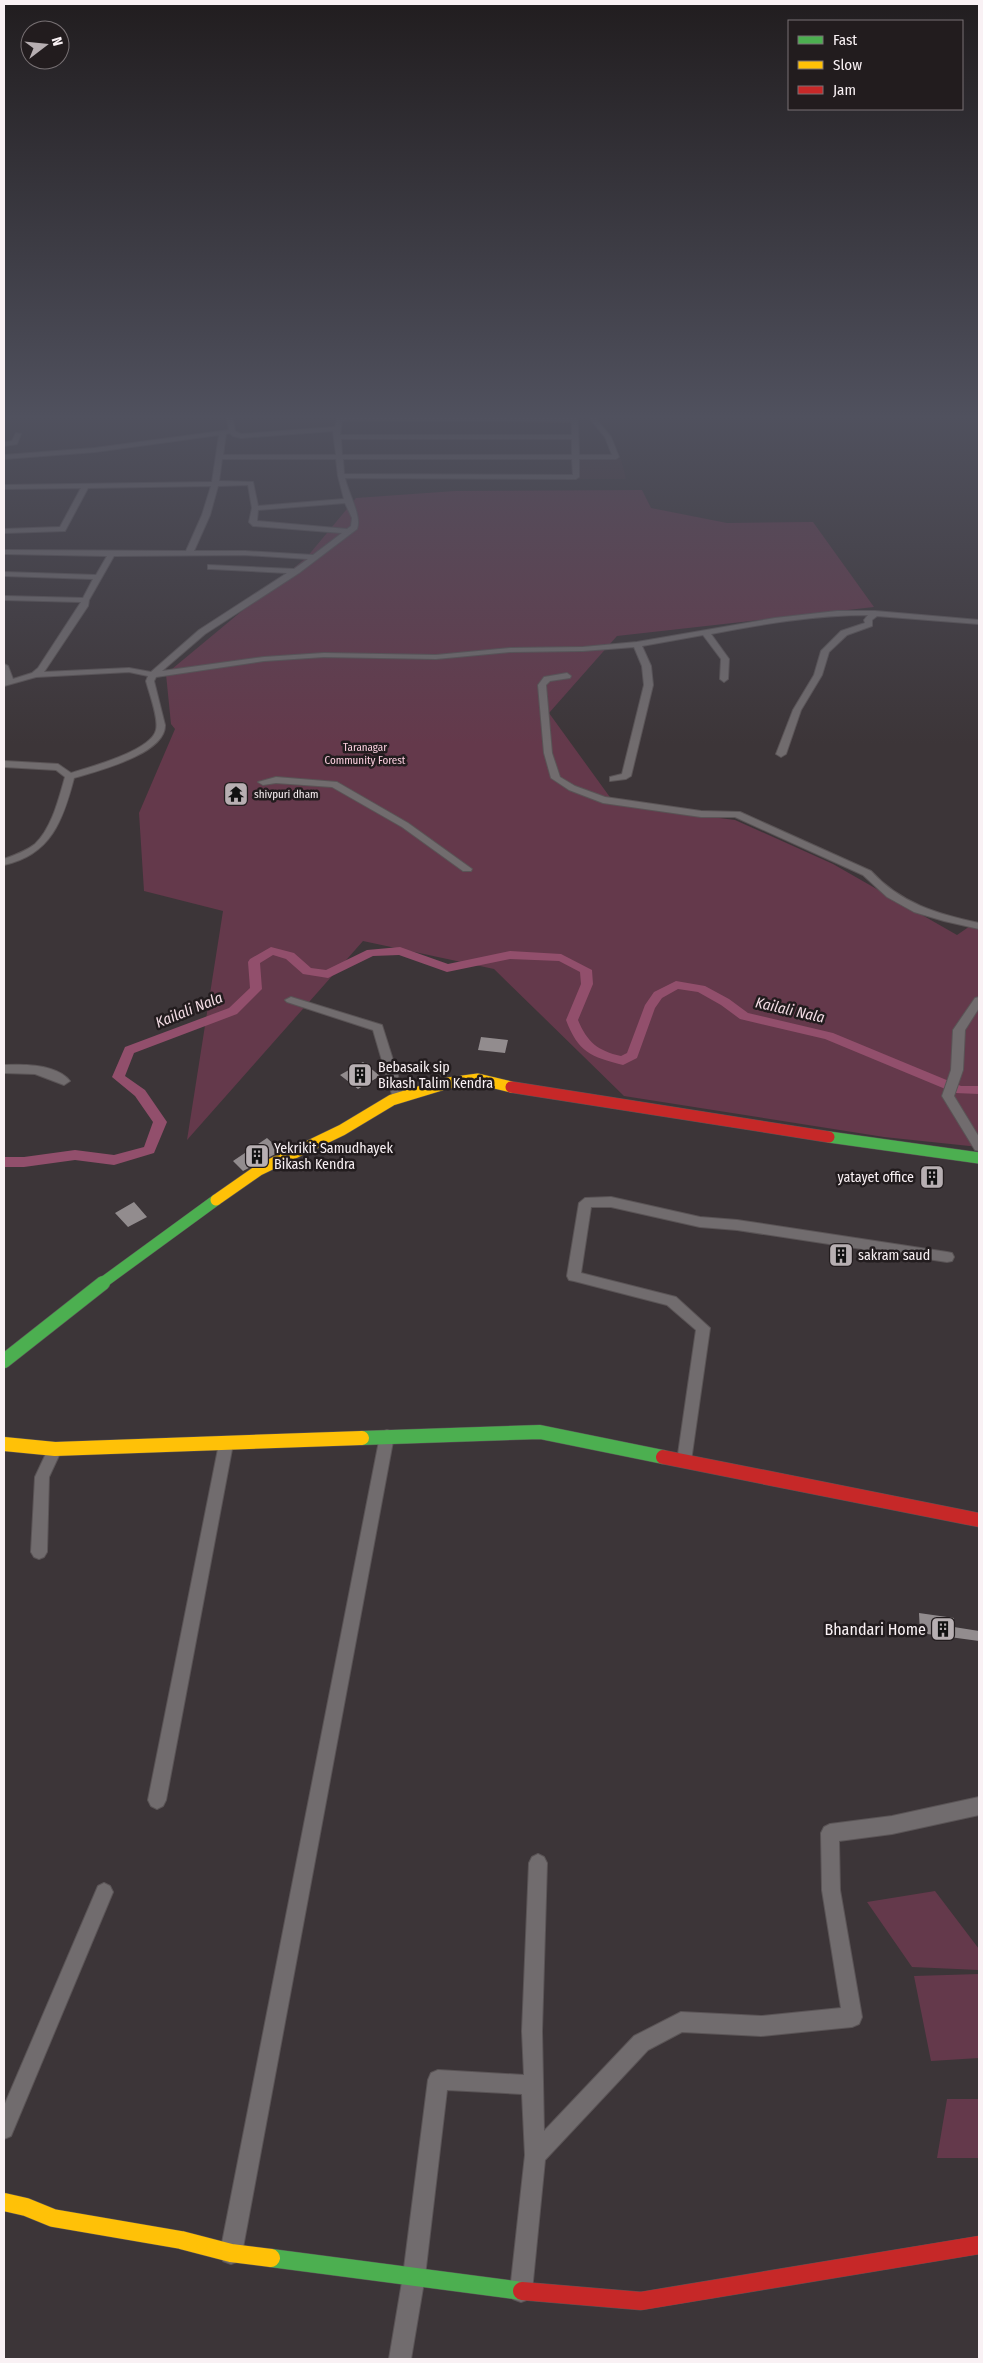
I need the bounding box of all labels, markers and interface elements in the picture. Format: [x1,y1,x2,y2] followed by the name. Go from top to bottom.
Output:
[20,20,70,70] north arrow
[788,20,963,110] legend
[833,31,857,49] text: Fast
[48,35,66,48] text: N
[833,56,862,74] text: Slow
[833,81,856,99] text: Jam
[325,741,406,767] park label: Taranagar Community Forest
[223,781,249,807] temple icon: shivpuri dham
[254,788,319,801] place label: shivpuri dham
[153,988,225,1032] water label: Kailali Nala
[754,993,827,1027] water label: Kailali Nala
[378,1059,493,1092] place label: Bebasaik sip Bikash Talim Kendra
[347,1062,373,1088] building icon: Bebasaik sip Bikash Talim Kendra
[274,1140,393,1173] place label: Yekrikit Samudhayek Bikash Kendra
[244,1143,270,1169] building icon: Yekrikit Samudhayek Bikash Kendra
[919,1164,945,1190] building icon: yatayet office
[837,1169,914,1186] place label: yatayet office
[828,1242,854,1268] building icon: sakram saud
[858,1247,930,1264] place label: sakram saud
[930,1616,956,1642] building icon: Bhandari Home
[824,1620,926,1639] place label: Bhandari Home

